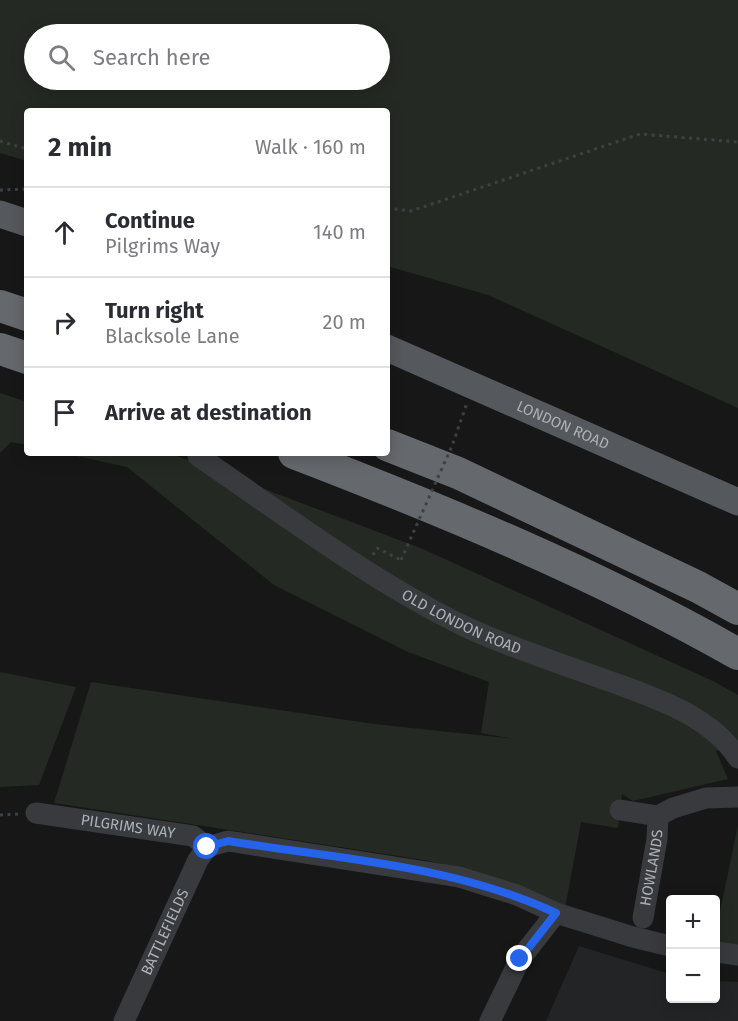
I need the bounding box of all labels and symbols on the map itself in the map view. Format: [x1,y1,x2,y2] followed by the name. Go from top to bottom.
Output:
[514,397,612,453] street label: LONDON ROAD
[398,585,524,658] street label: OLD LONDON ROAD
[80,811,177,842] street label: PILGRIMS WAY
[636,829,666,907] street label: HOWLANDS
[193,833,219,859] route start
[137,886,193,978] street label: BATTLEFIELDS
[506,945,532,971] route end

